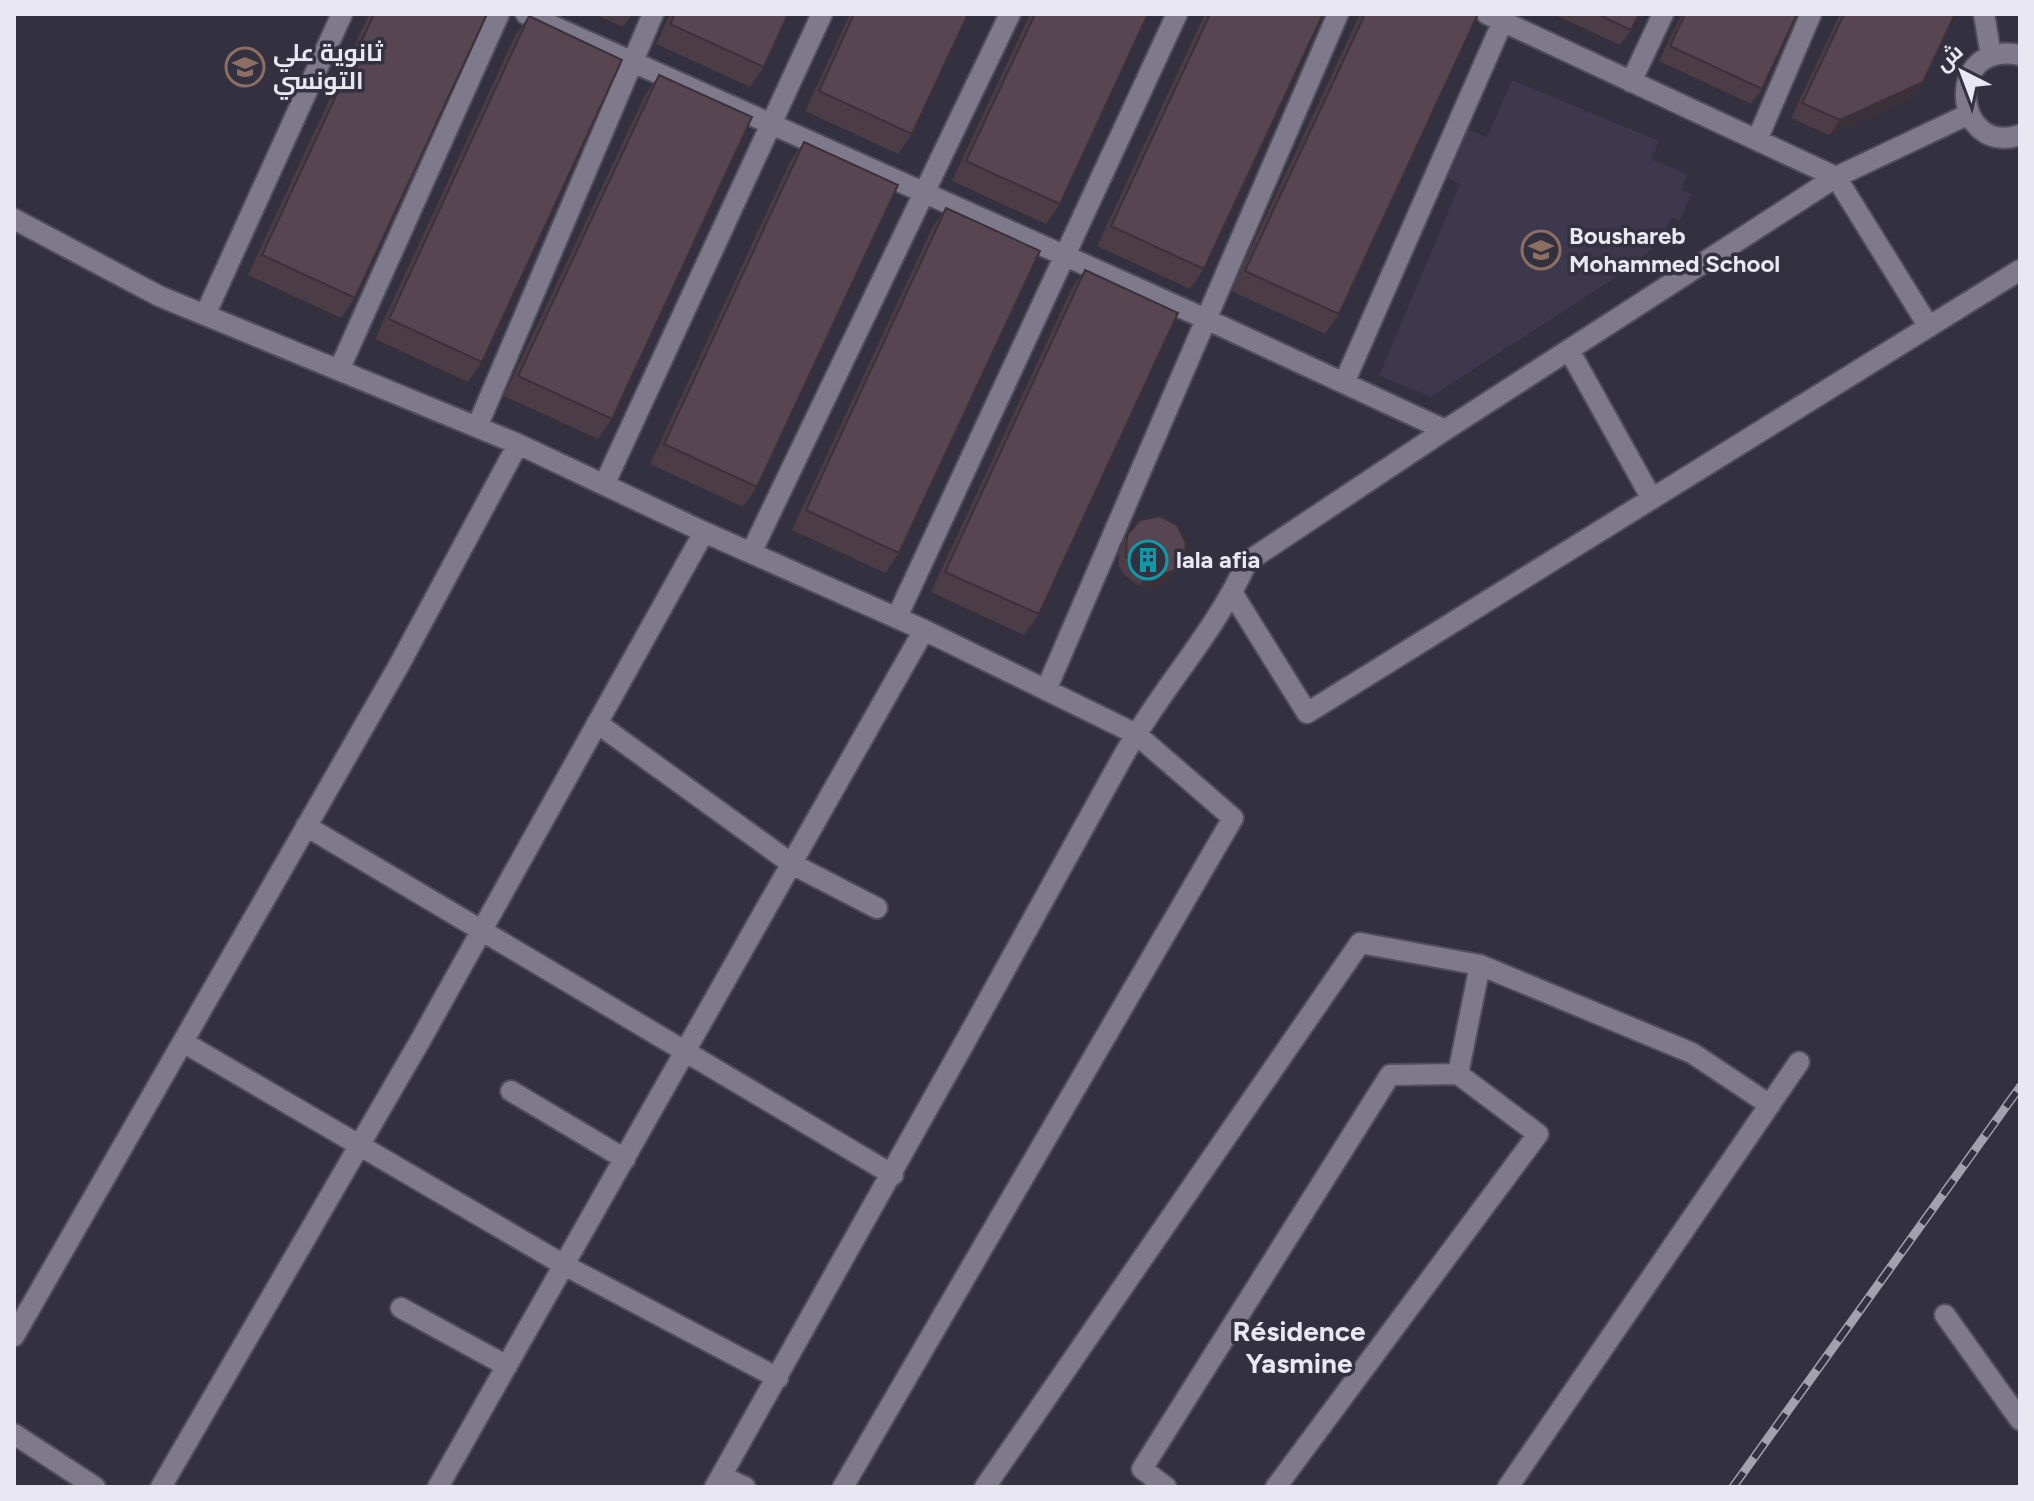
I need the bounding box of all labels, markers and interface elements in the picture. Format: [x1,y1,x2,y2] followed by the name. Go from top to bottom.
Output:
[1922,32,2002,112] north arrow
[273,38,384,100] place label: ثانوية علي التونسي
[1929,38,1968,77] text: ش
[224,46,266,88] school or university icon: ثانوية علي التونسي
[1569,221,1780,278] place label: Boushareb Mohammed School
[1520,229,1562,271] school or university icon: Boushareb Mohammed School
[1127,539,1169,581] building icon: lala afia
[1176,545,1260,574] place label: lala afia
[1233,1314,1365,1380] district label: Résidence Yasmine

